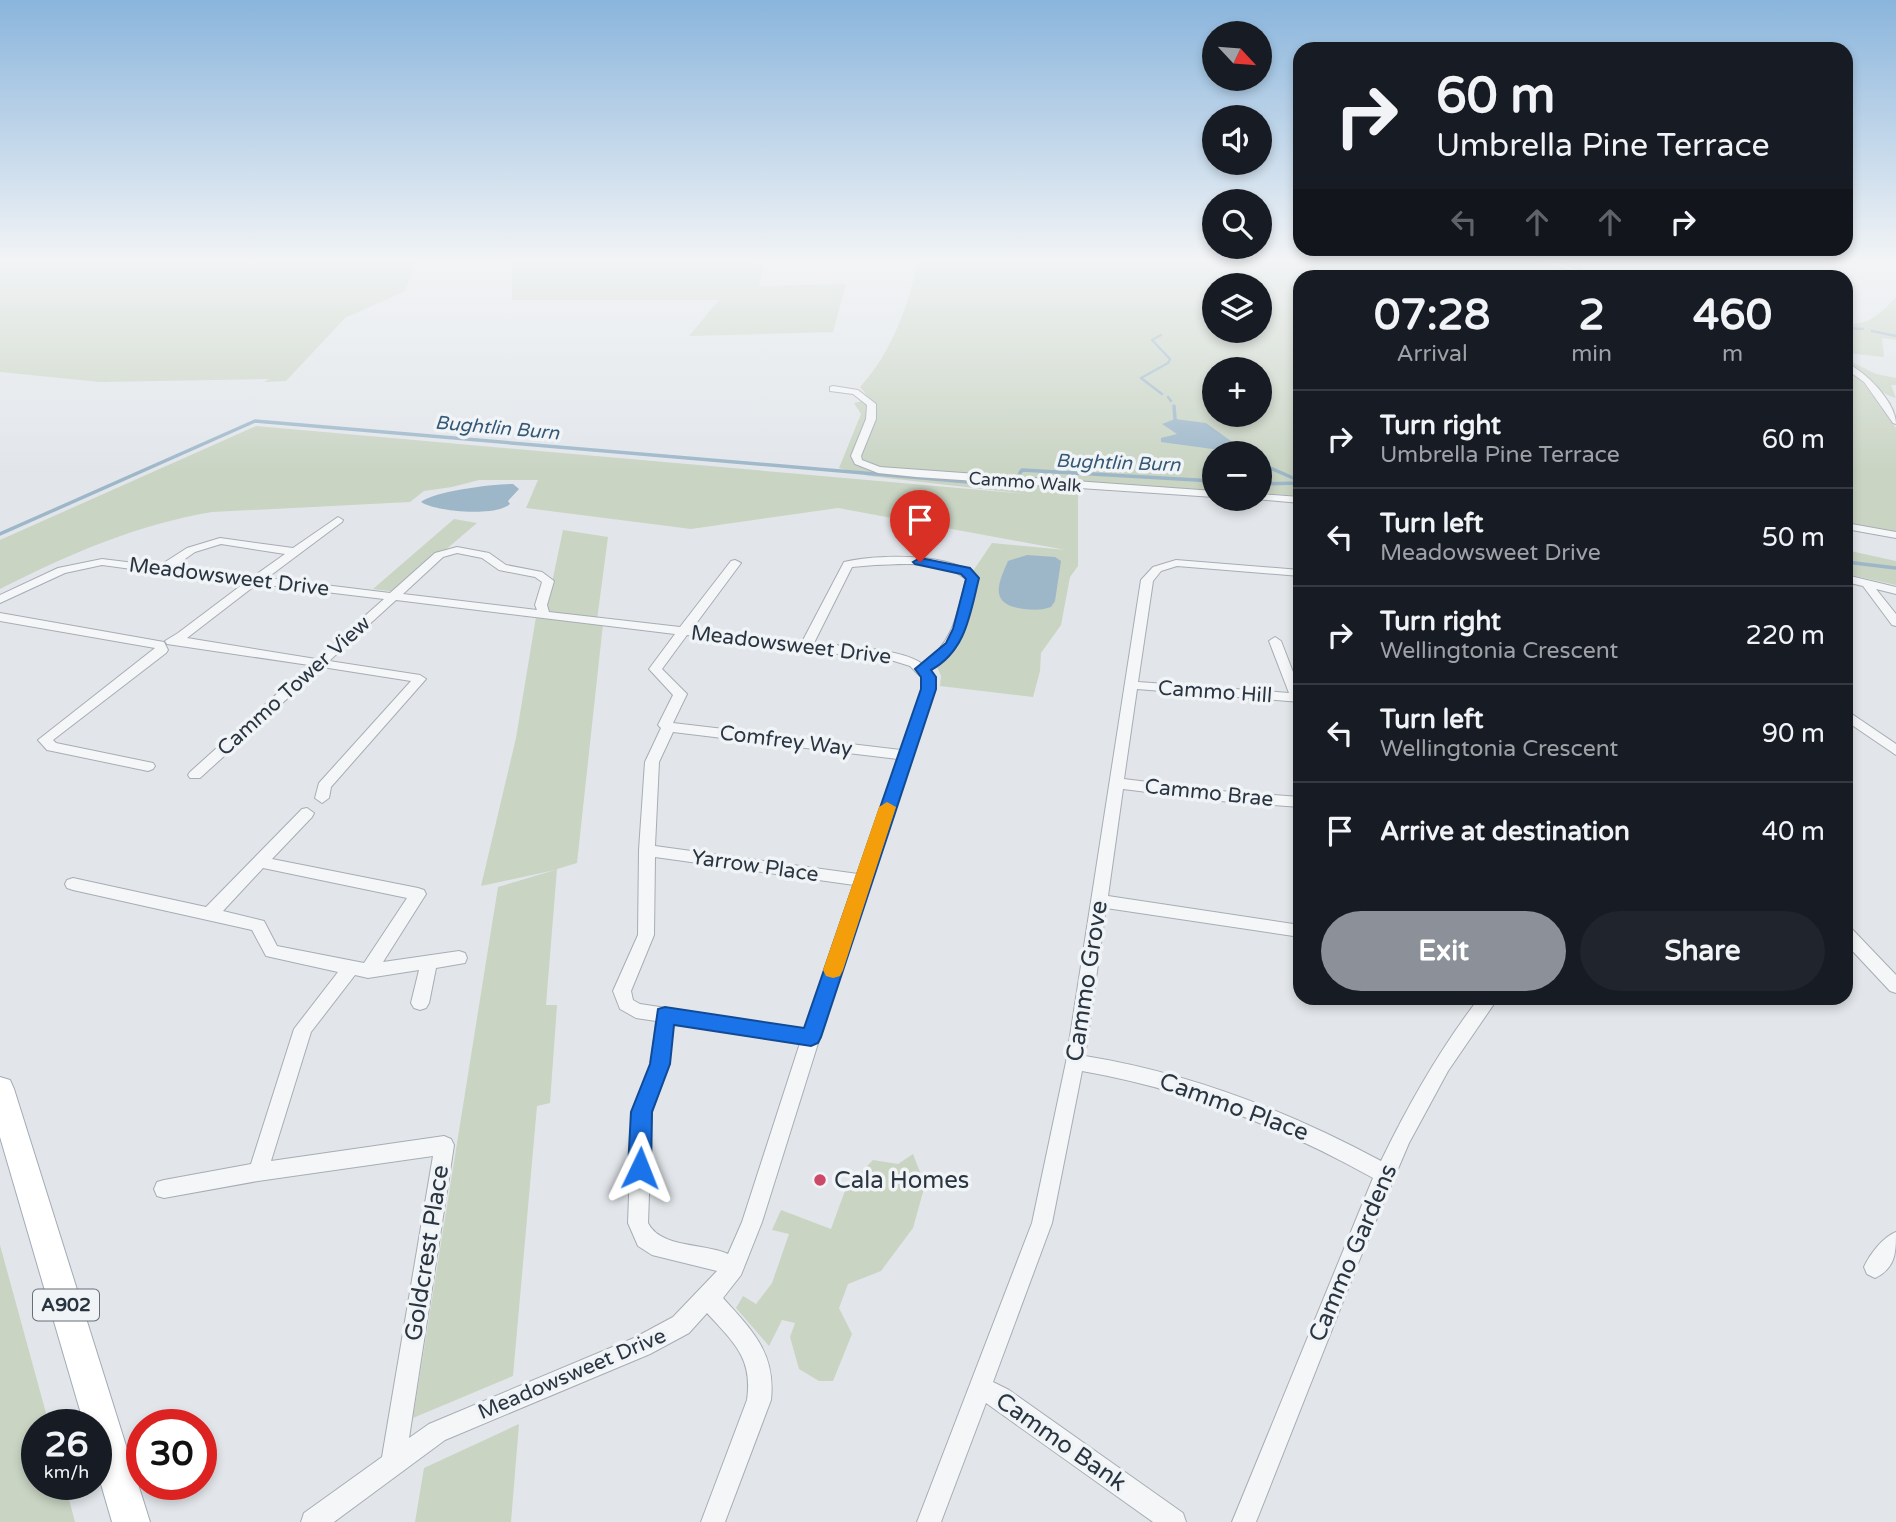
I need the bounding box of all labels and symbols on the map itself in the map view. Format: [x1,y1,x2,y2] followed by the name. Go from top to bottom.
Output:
[1202,21,1272,91] north arrow
[434,412,560,444] water label: Bughtlin Burn
[1055,450,1181,476] water label: Bughtlin Burn
[968,467,1082,497] street label: Cammo Walk
[890,490,950,562] pin
[127,552,331,602] street label: Meadowsweet Drive
[212,611,376,761] street label: Cammo Tower View
[689,620,893,670] street label: Meadowsweet Drive
[1157,676,1273,708] street label: Cammo Hill
[718,720,854,762] street label: Comfrey Way
[1143,774,1275,812] street label: Cammo Brae
[690,845,820,887] street label: Yarrow Place
[1060,898,1114,1064] street label: Cammo Grove
[1155,1067,1313,1147] street label: Cammo Place
[603,1131,677,1205] position arrow
[1302,1160,1404,1346] street label: Cammo Gardens
[399,1163,455,1343] street label: Goldcrest Place
[834,1166,969,1195] place label: Cala Homes
[812,1172,828,1188] marker: Cala Homes
[33,1289,99,1320] road number: A902
[474,1323,670,1425] street label: Meadowsweet Drive
[990,1386,1132,1498] street label: Cammo Bank
[126,1409,217,1500] speed limit sign: 30

